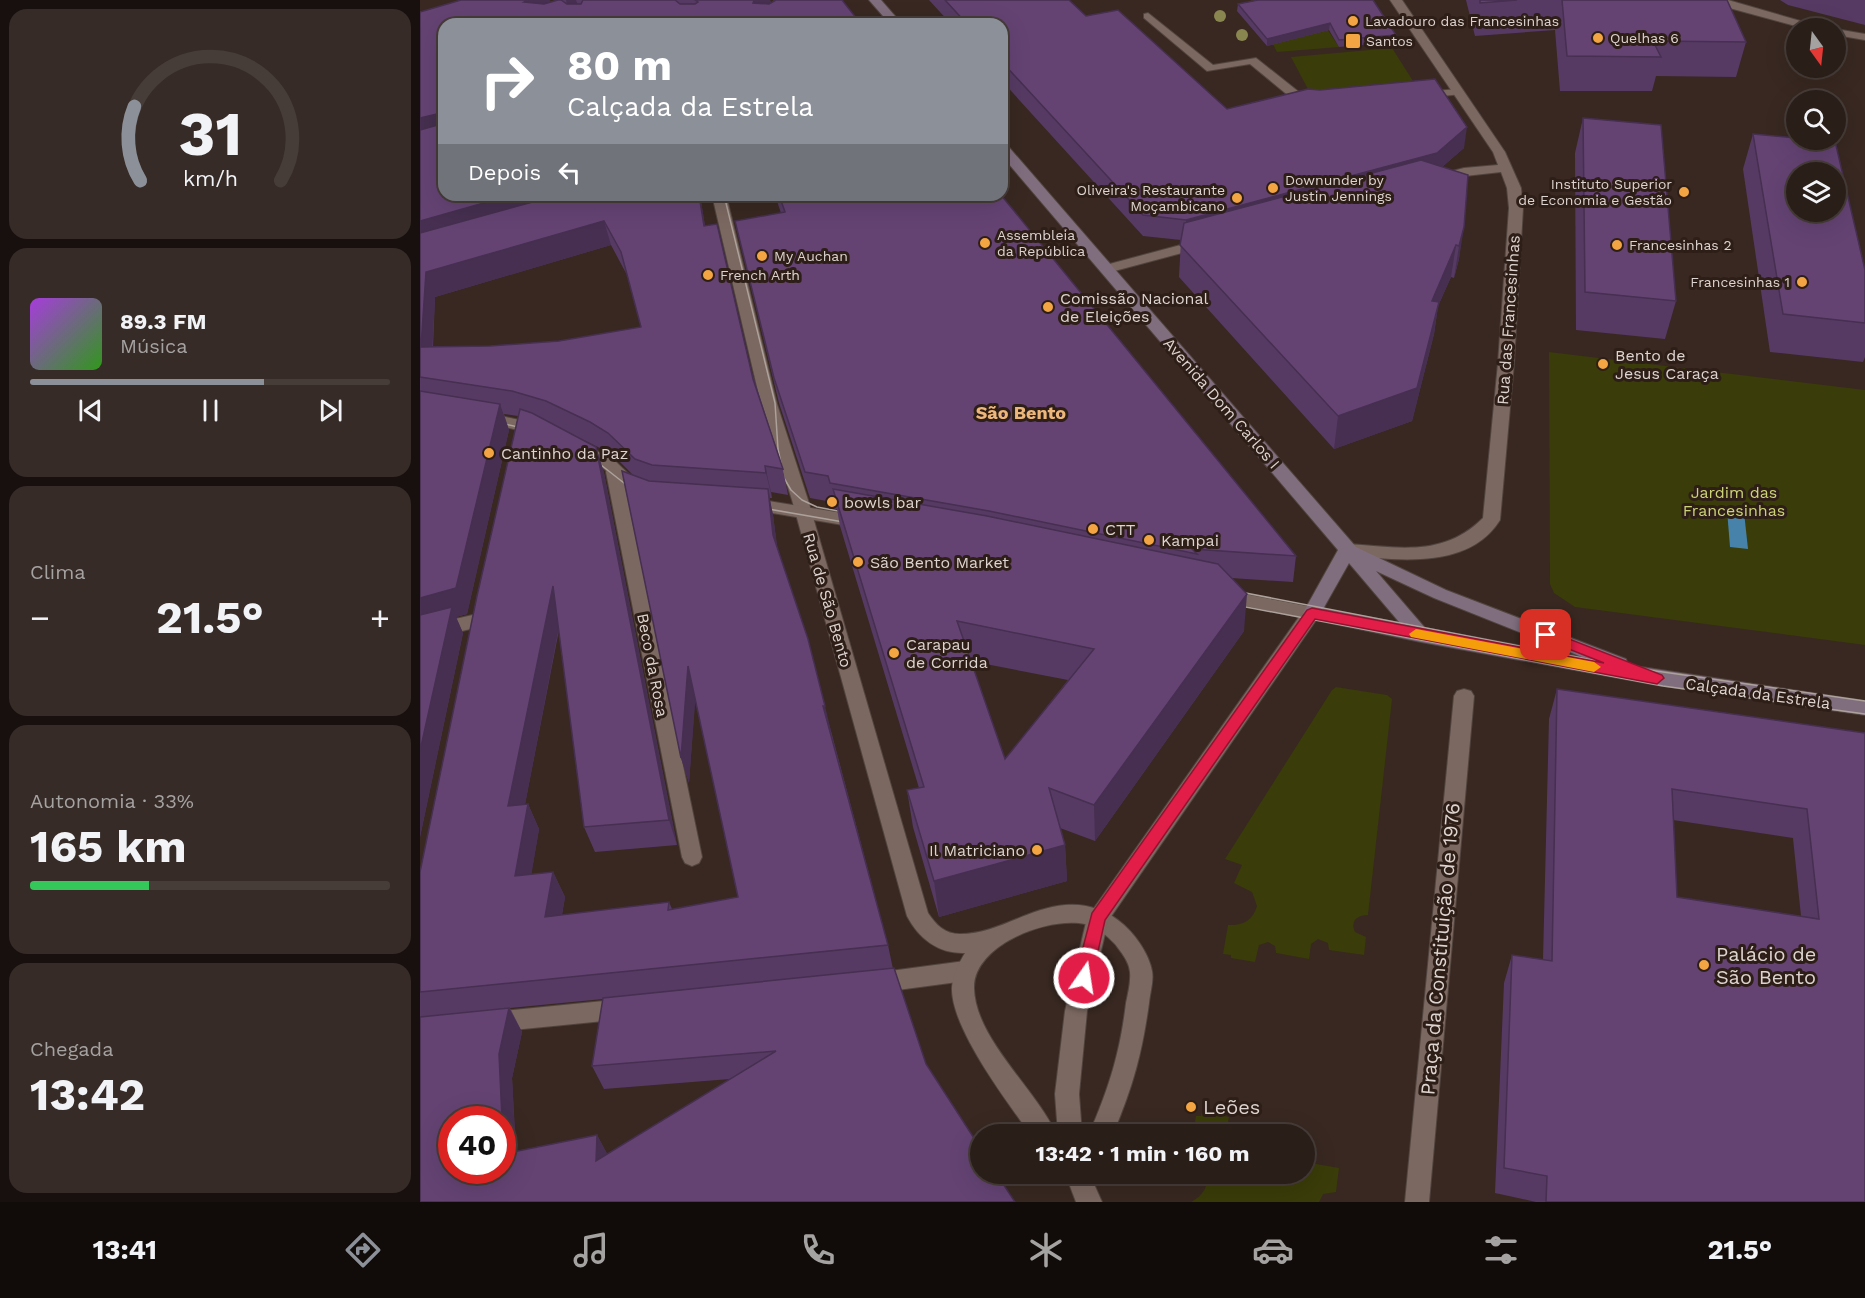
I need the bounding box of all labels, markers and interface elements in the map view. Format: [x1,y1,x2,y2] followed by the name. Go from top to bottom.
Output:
[1365,13,1559,29] place label: Lavadouro das Francesinhas
[1346,14,1360,28] marker: Lavadouro das Francesinhas
[1786,18,1846,78] north arrow
[1786,18,1846,222] map controls
[1610,30,1679,46] place label: Quelhas 6
[1591,31,1605,45] marker: Quelhas 6
[1344,32,1362,50] marker: Santos
[1366,33,1413,49] place label: Santos
[567,41,672,90] text: 80 m
[468,42,546,120] icon: right
[1786,90,1846,150] button: search
[567,91,814,123] text: Calçada da Estrela
[178,97,242,170] text: 31
[553,156,586,189] icon: left
[468,160,541,185] text: Depois
[1786,162,1846,222] button: layers
[182,166,238,191] text: km/h
[1285,172,1392,204] place label: Downunder by Justin Jennings
[1518,176,1672,208] place label: Instituto Superior de Economia e Gestão
[1266,181,1280,195] marker: Downunder by Justin Jennings
[1076,182,1225,214] place label: Oliveira's Restaurante Moçambicano
[1677,185,1691,199] marker: Instituto Superior de Economia e Gestão
[1230,191,1244,205] marker: Oliveira's Restaurante Moçambicano
[997,227,1085,259] place label: Assembleia da República
[1493,235,1524,405] street label: Rua das Francesinhas
[978,236,992,250] marker: Assembleia da República
[1629,237,1732,253] place label: Francesinhas 2
[1610,238,1624,252] marker: Francesinhas 2
[774,248,848,264] place label: My Auchan
[755,249,769,263] marker: My Auchan
[720,267,800,283] place label: French Arth
[701,268,715,282] marker: French Arth
[1690,274,1790,290] place label: Francesinhas 1
[1795,275,1809,289] marker: Francesinhas 1
[1060,289,1209,326] place label: Comissão Nacional de Eleições
[1041,300,1055,314] marker: Comissão Nacional de Eleições
[120,309,206,334] text: 89.3 FM
[120,334,188,358] text: Música
[1160,334,1284,473] street label: Avenida Dom Carlos I
[1615,346,1719,383] place label: Bento de Jesus Caraça
[1596,357,1610,371] marker: Bento de Jesus Caraça
[74,394,107,427] icon: previous
[194,394,227,427] icon: pause
[314,394,347,427] icon: next
[976,402,1066,423] district label: São Bento
[501,444,628,463] place label: Cantinho da Paz
[482,446,496,460] marker: Cantinho da Paz
[1683,483,1785,520] park label: Jardim das Francesinhas
[844,493,922,512] place label: bowls bar
[825,495,839,509] marker: bowls bar
[1105,520,1136,539] place label: CTT
[1086,522,1100,536] marker: CTT
[799,531,856,670] street label: Rua de São Bento
[1161,531,1219,550] place label: Kampai
[1142,533,1156,547] marker: Kampai
[870,553,1009,572] place label: São Bento Market
[851,555,865,569] marker: São Bento Market
[30,560,86,584] text: Clima
[156,591,264,644] text: 21.5°
[30,598,50,637] text: −
[370,598,390,637] text: +
[1520,609,1571,660] pin
[633,612,672,719] street label: Beco da Rosa
[1529,618,1562,651] icon: arrive
[906,635,988,672] place label: Carapau de Corrida
[887,646,901,660] marker: Carapau de Corrida
[1684,674,1832,713] street label: Calçada da Estrela
[30,789,194,813] text: Autonomia · 33%
[1415,802,1465,1096] street label: Praça da Constituição de 1976
[30,820,187,873] text: 165 km
[929,841,1025,860] place label: Il Matriciano
[1030,843,1044,857] marker: Il Matriciano
[1716,942,1816,989] place label: Palácio de São Bento
[1052,946,1116,1010] position arrow
[1697,958,1711,972] marker: Palácio de São Bento
[30,1037,113,1061] text: Chegada
[30,1068,145,1121] text: 13:42
[1203,1095,1260,1119] place label: Leões
[1184,1100,1198,1114] marker: Leões
[438,1106,516,1184] speed limit sign: 40
[1036,1141,1249,1166] text: 13:42 · 1 min · 160 m
[342,1229,384,1271] icon: directions
[570,1229,612,1271] icon: music
[797,1229,839,1271] icon: phone
[1025,1229,1067,1271] icon: climate
[1252,1229,1294,1271] icon: car
[1480,1229,1522,1271] icon: filters
[93,1234,157,1266] text: 13:41
[1707,1234,1772,1266] text: 21.5°

